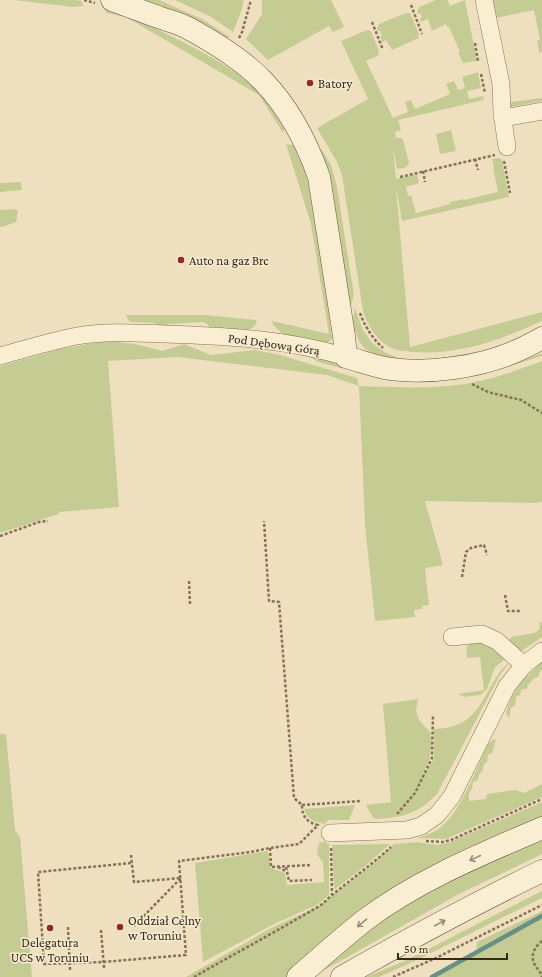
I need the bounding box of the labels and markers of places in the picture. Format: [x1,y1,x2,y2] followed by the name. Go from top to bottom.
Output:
[318,76,353,91] place label: Batory
[305,78,315,88] marker: Batory
[189,253,269,268] place label: Auto na gaz Brc
[176,255,186,265] marker: Auto na gaz Brc
[128,913,202,943] place label: Oddział Celny w Toruniu
[115,922,125,932] marker: Oddział Celny w Toruniu
[45,923,55,933] marker: Delegatura UCS w Toruniu
[11,935,89,965] place label: Delegatura UCS w Toruniu

